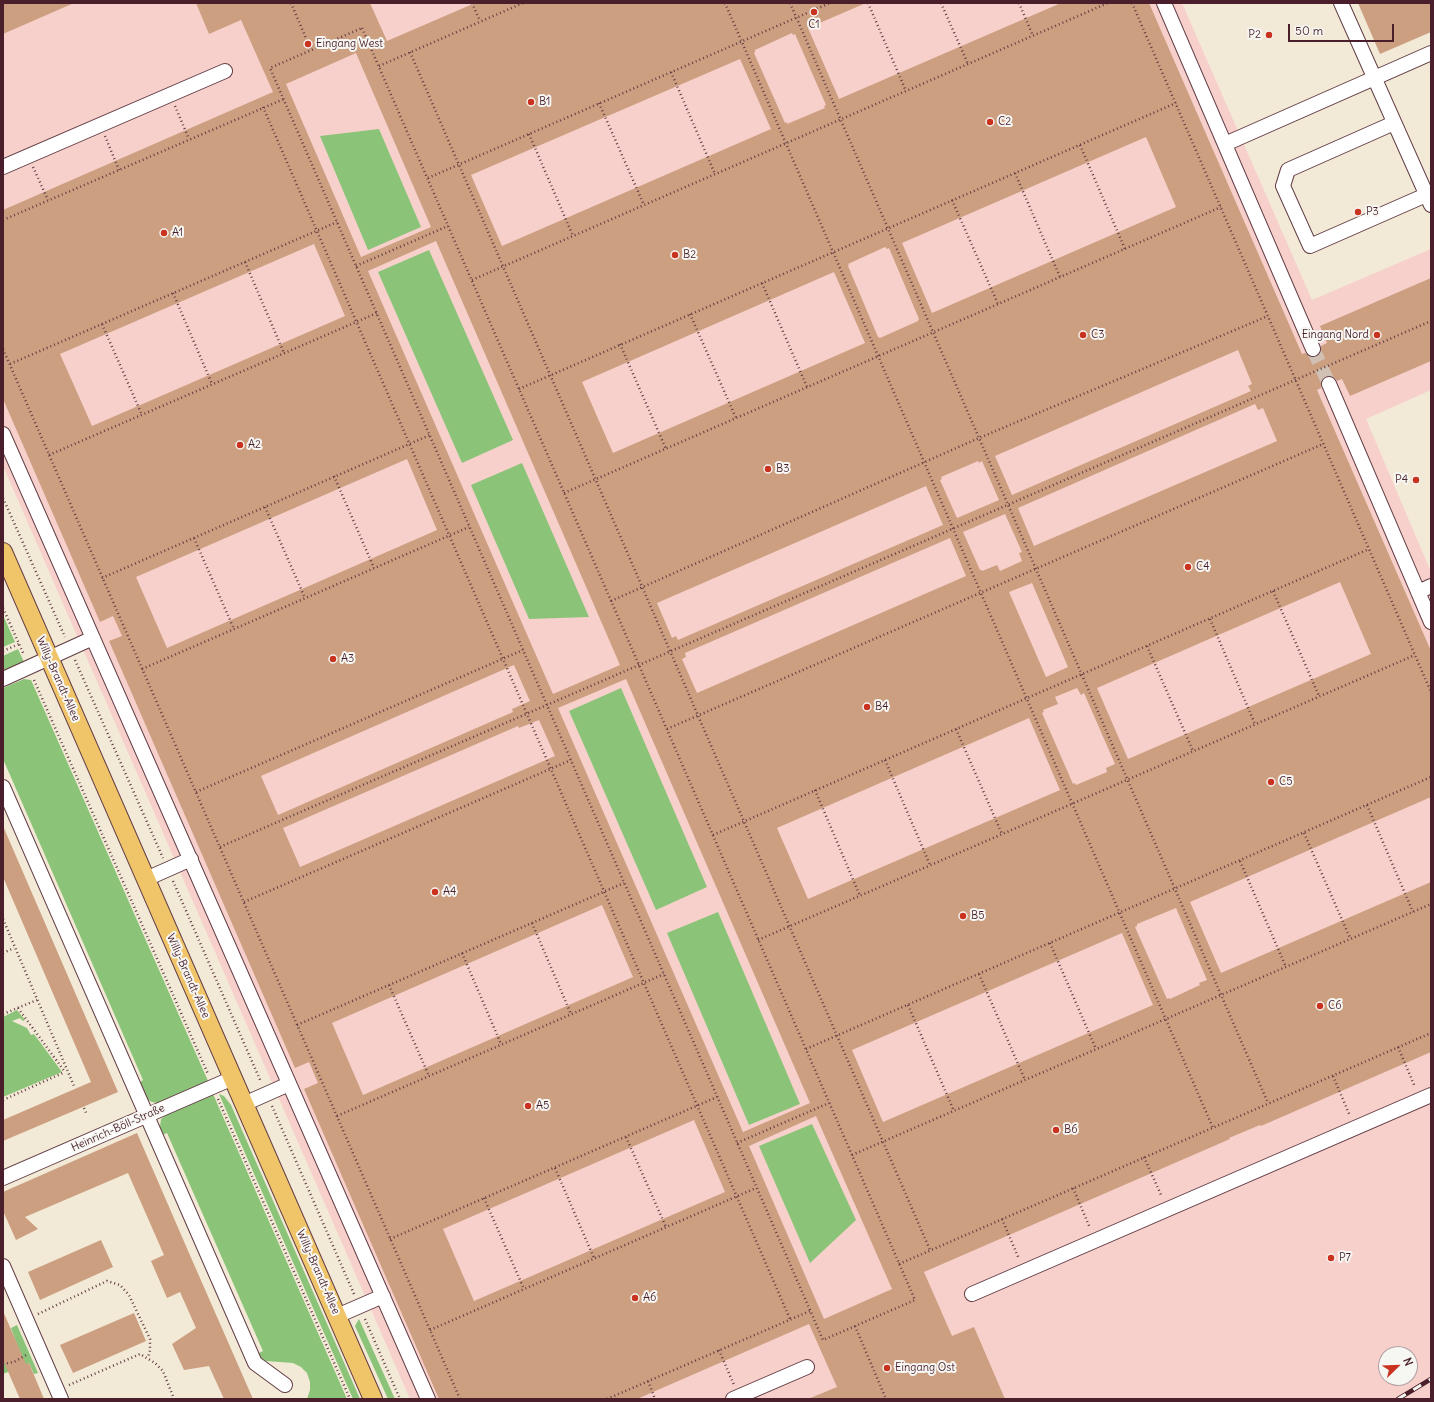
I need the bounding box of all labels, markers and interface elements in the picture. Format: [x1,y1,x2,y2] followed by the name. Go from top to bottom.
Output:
[809,7,819,17] marker: C1
[1290,16,1396,42] scale bar
[808,18,820,32] place label: C1
[1295,23,1323,38] text: 50 m
[1248,28,1261,42] place label: P2
[1264,30,1274,40] marker: P2
[316,37,383,51] place label: Eingang West
[303,39,313,49] marker: Eingang West
[539,95,550,109] place label: B1
[526,97,536,107] marker: B1
[998,115,1011,129] place label: C2
[985,117,995,127] marker: C2
[1366,205,1379,219] place label: P3
[1353,207,1363,217] marker: P3
[172,226,183,240] place label: A1
[159,228,169,238] marker: A1
[683,248,696,262] place label: B2
[670,250,680,260] marker: B2
[1091,328,1104,342] place label: C3
[1302,328,1369,342] place label: Eingang Nord
[1078,330,1088,340] marker: C3
[1372,330,1382,340] marker: Eingang Nord
[248,438,261,452] place label: A2
[235,440,245,450] marker: A2
[776,462,789,476] place label: B3
[763,464,773,474] marker: B3
[1395,473,1408,487] place label: P4
[1411,475,1421,485] marker: P4
[1196,560,1210,574] place label: C4
[1183,562,1193,572] marker: C4
[33,635,83,723] street label: Willy-Brandt-Allee
[341,652,354,666] place label: A3
[328,654,338,664] marker: A3
[875,700,889,714] place label: B4
[862,702,872,712] marker: B4
[1279,775,1293,789] place label: C5
[1266,777,1276,787] marker: C5
[443,885,456,899] place label: A4
[430,887,440,897] marker: A4
[971,909,985,923] place label: B5
[958,911,968,921] marker: B5
[163,932,213,1020] street label: Willy-Brandt-Allee
[1328,999,1342,1013] place label: C6
[1315,1001,1325,1011] marker: C6
[536,1099,549,1113] place label: A5
[69,1101,167,1155] street label: Heinrich-Böll-Straße
[523,1101,533,1111] marker: A5
[1064,1123,1078,1137] place label: B6
[1051,1125,1061,1135] marker: B6
[293,1228,343,1316] street label: Willy-Brandt-Allee
[1339,1251,1351,1265] place label: P7
[1326,1253,1336,1263] marker: P7
[643,1291,656,1305] place label: A6
[630,1293,640,1303] marker: A6
[1378,1346,1418,1386] north arrow
[1400,1355,1416,1368] text: N
[895,1361,955,1375] place label: Eingang Ost
[882,1363,892,1373] marker: Eingang Ost

